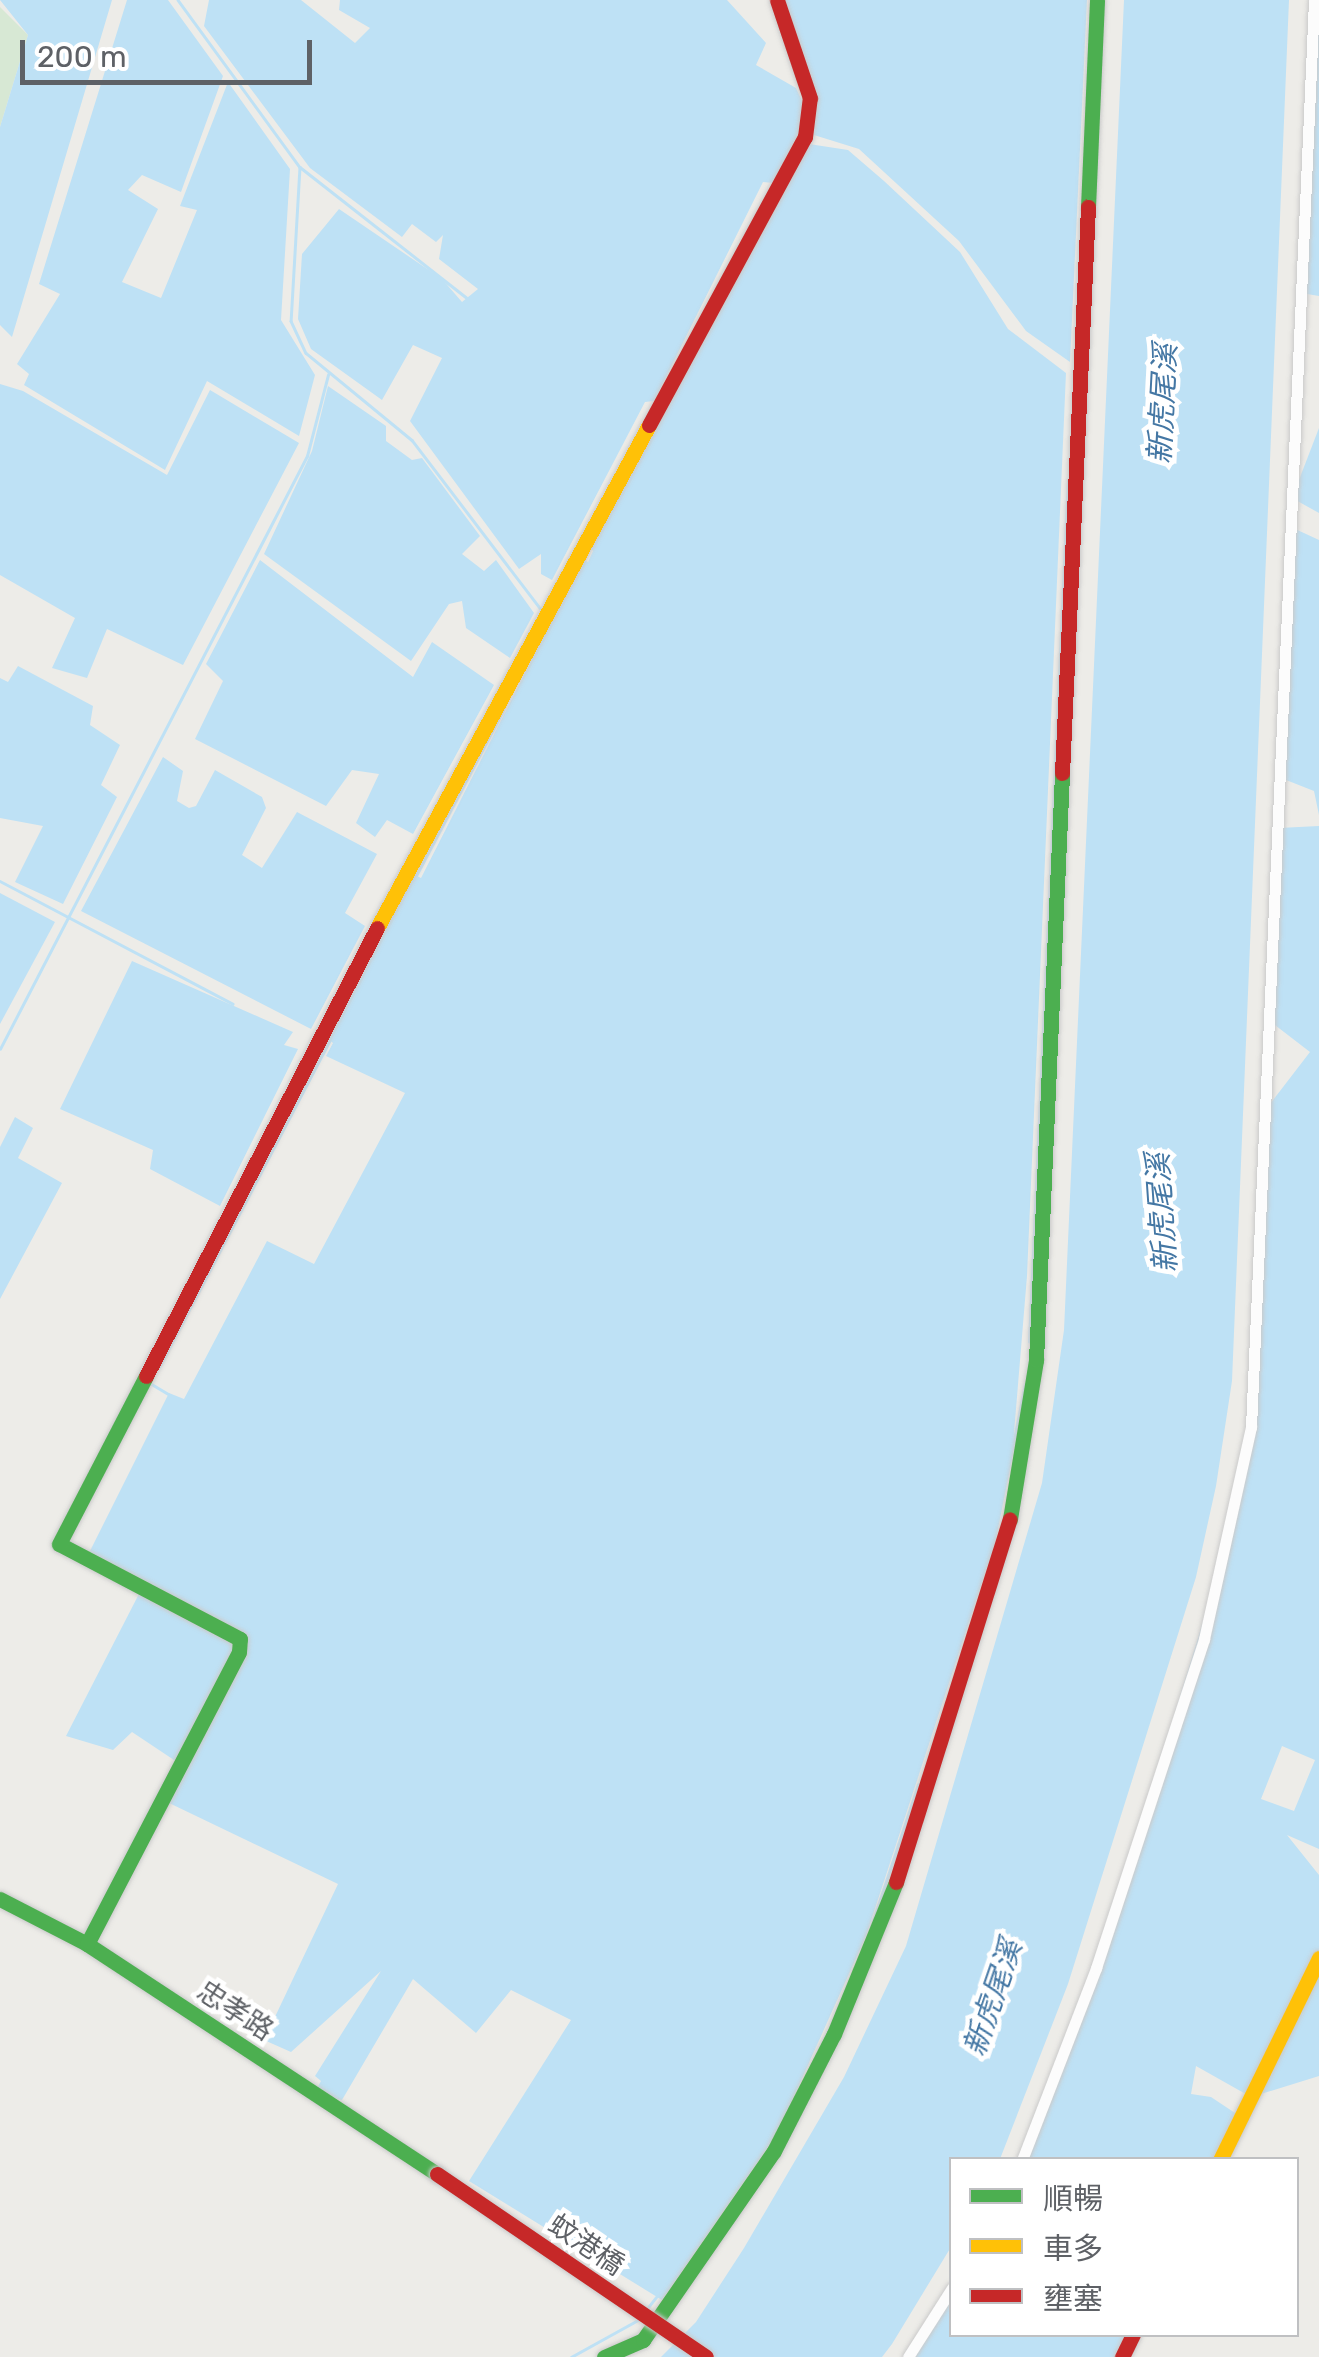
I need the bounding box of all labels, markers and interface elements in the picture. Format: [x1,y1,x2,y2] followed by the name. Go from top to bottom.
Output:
[25,20,318,82] scale bar
[37,39,127,75] text: 200 m
[1142,343,1184,465] water label: 新虎尾溪
[1140,1152,1184,1274] water label: 新虎尾溪
[956,1935,1030,2061] water label: 新虎尾溪
[191,1974,279,2048] street label: 忠孝路
[949,2157,1299,2337] legend
[1043,2181,1103,2217] text: 順暢
[542,2208,630,2282] street label: 蚊港橋
[1043,2231,1103,2267] text: 車多
[1043,2281,1103,2317] text: 壅塞

